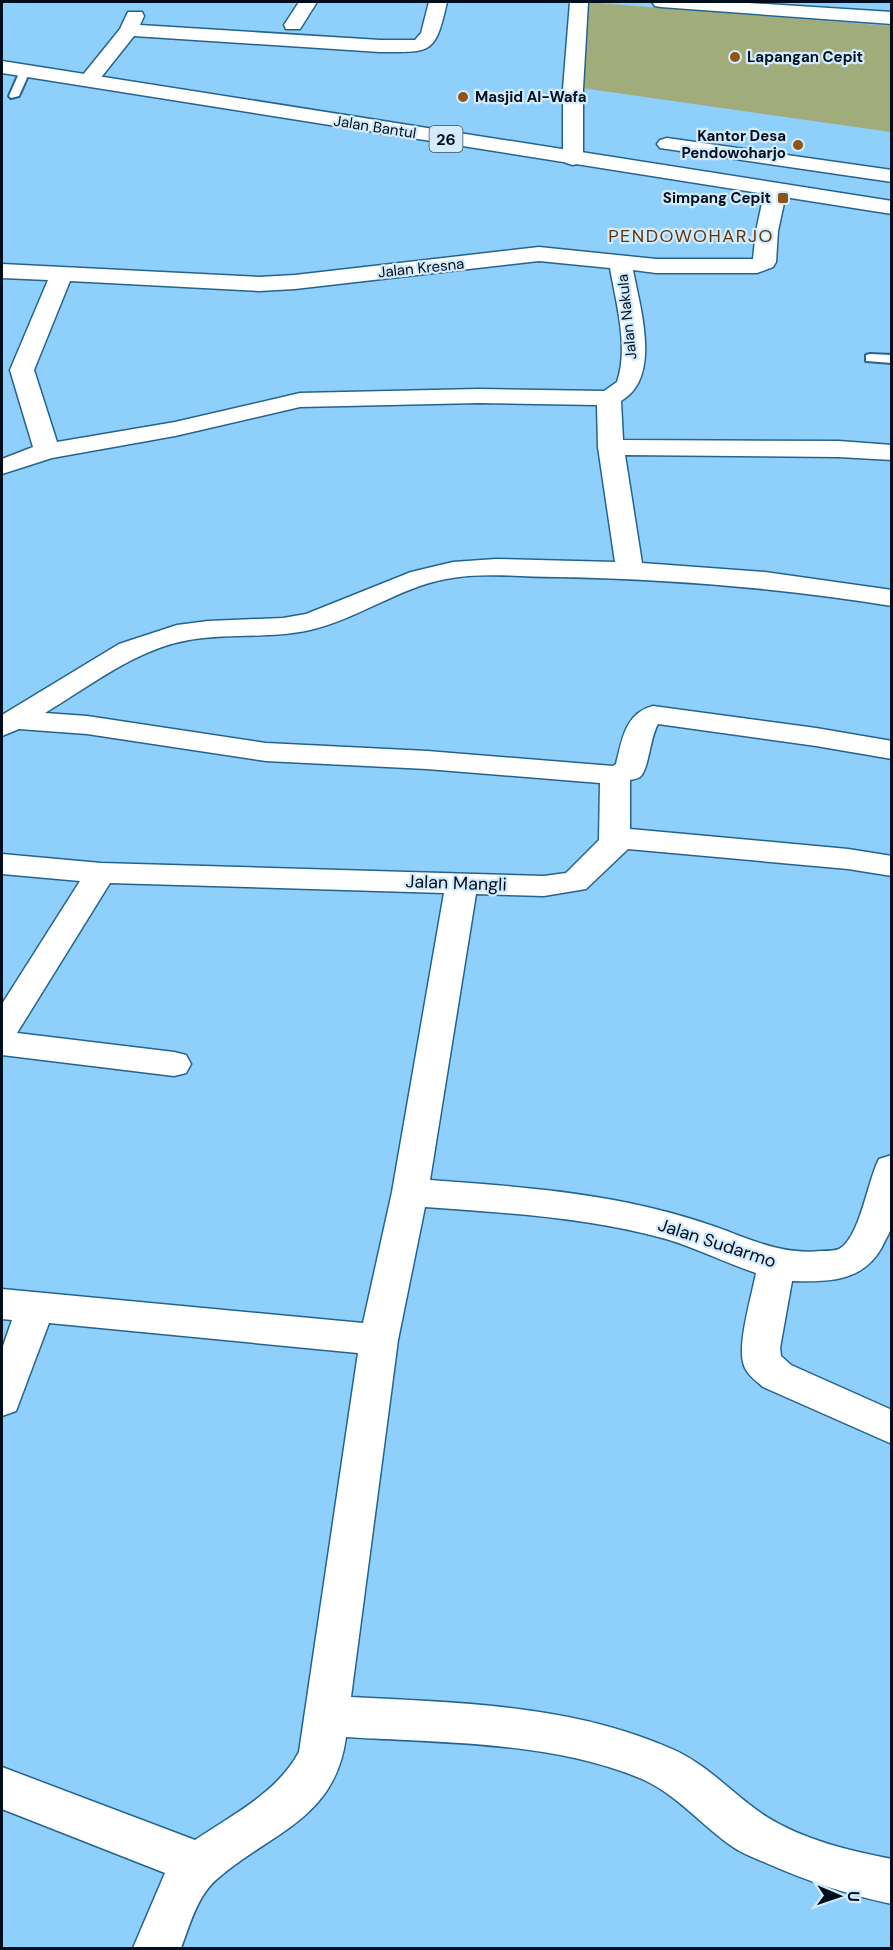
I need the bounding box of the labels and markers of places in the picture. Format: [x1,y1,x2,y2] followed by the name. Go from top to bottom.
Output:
[747,47,863,67] place label: Lapangan Cepit
[728,50,742,64] marker: Lapangan Cepit
[475,87,587,107] place label: Masjid Al-Wafa
[456,90,470,104] marker: Masjid Al-Wafa
[682,126,786,163] place label: Kantor Desa Pendowoharjo
[791,138,805,152] marker: Kantor Desa Pendowoharjo
[663,188,771,208] place label: Simpang Cepit
[776,191,790,205] marker: Simpang Cepit

